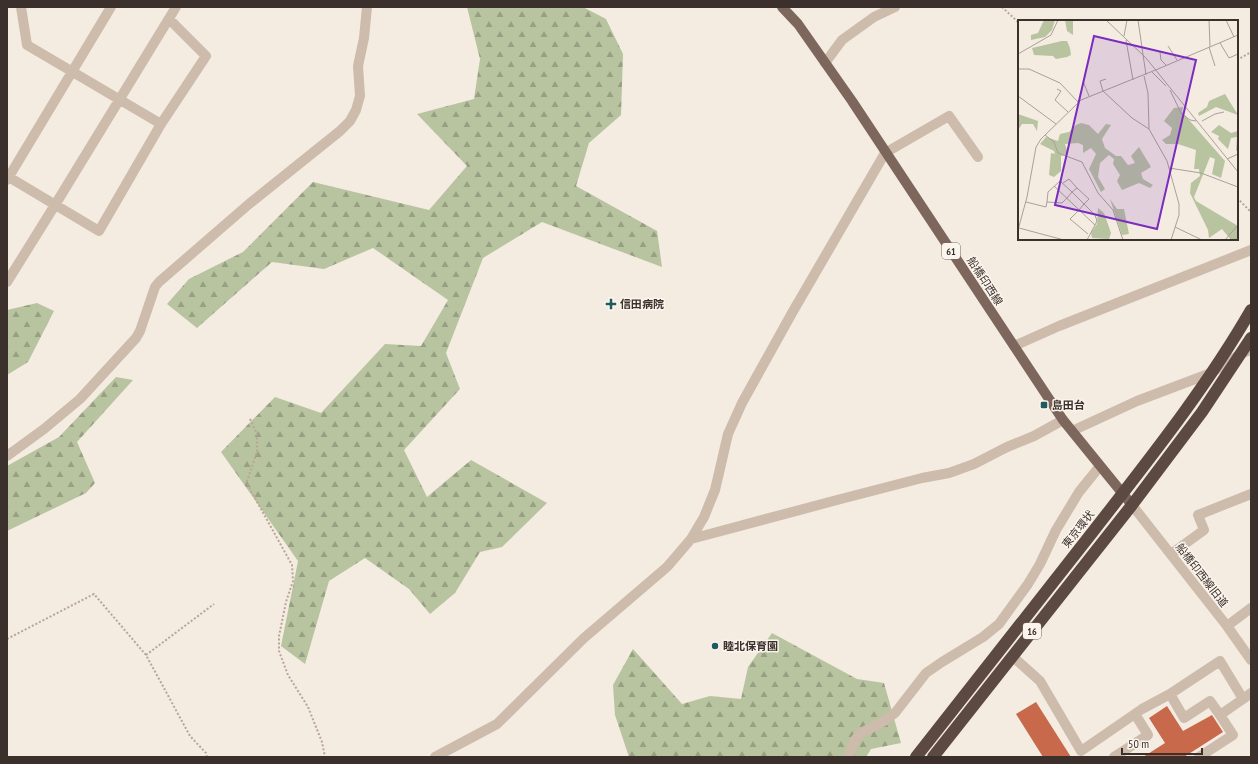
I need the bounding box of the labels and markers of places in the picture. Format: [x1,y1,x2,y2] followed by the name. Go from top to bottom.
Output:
[620,297,664,311] place label: 信田病院
[605,298,617,310] marker: 信田病院
[1052,398,1085,412] place label: 島田台
[1039,400,1049,410] marker: 島田台
[723,639,778,653] place label: 睦北保育園
[710,641,720,651] marker: 睦北保育園

